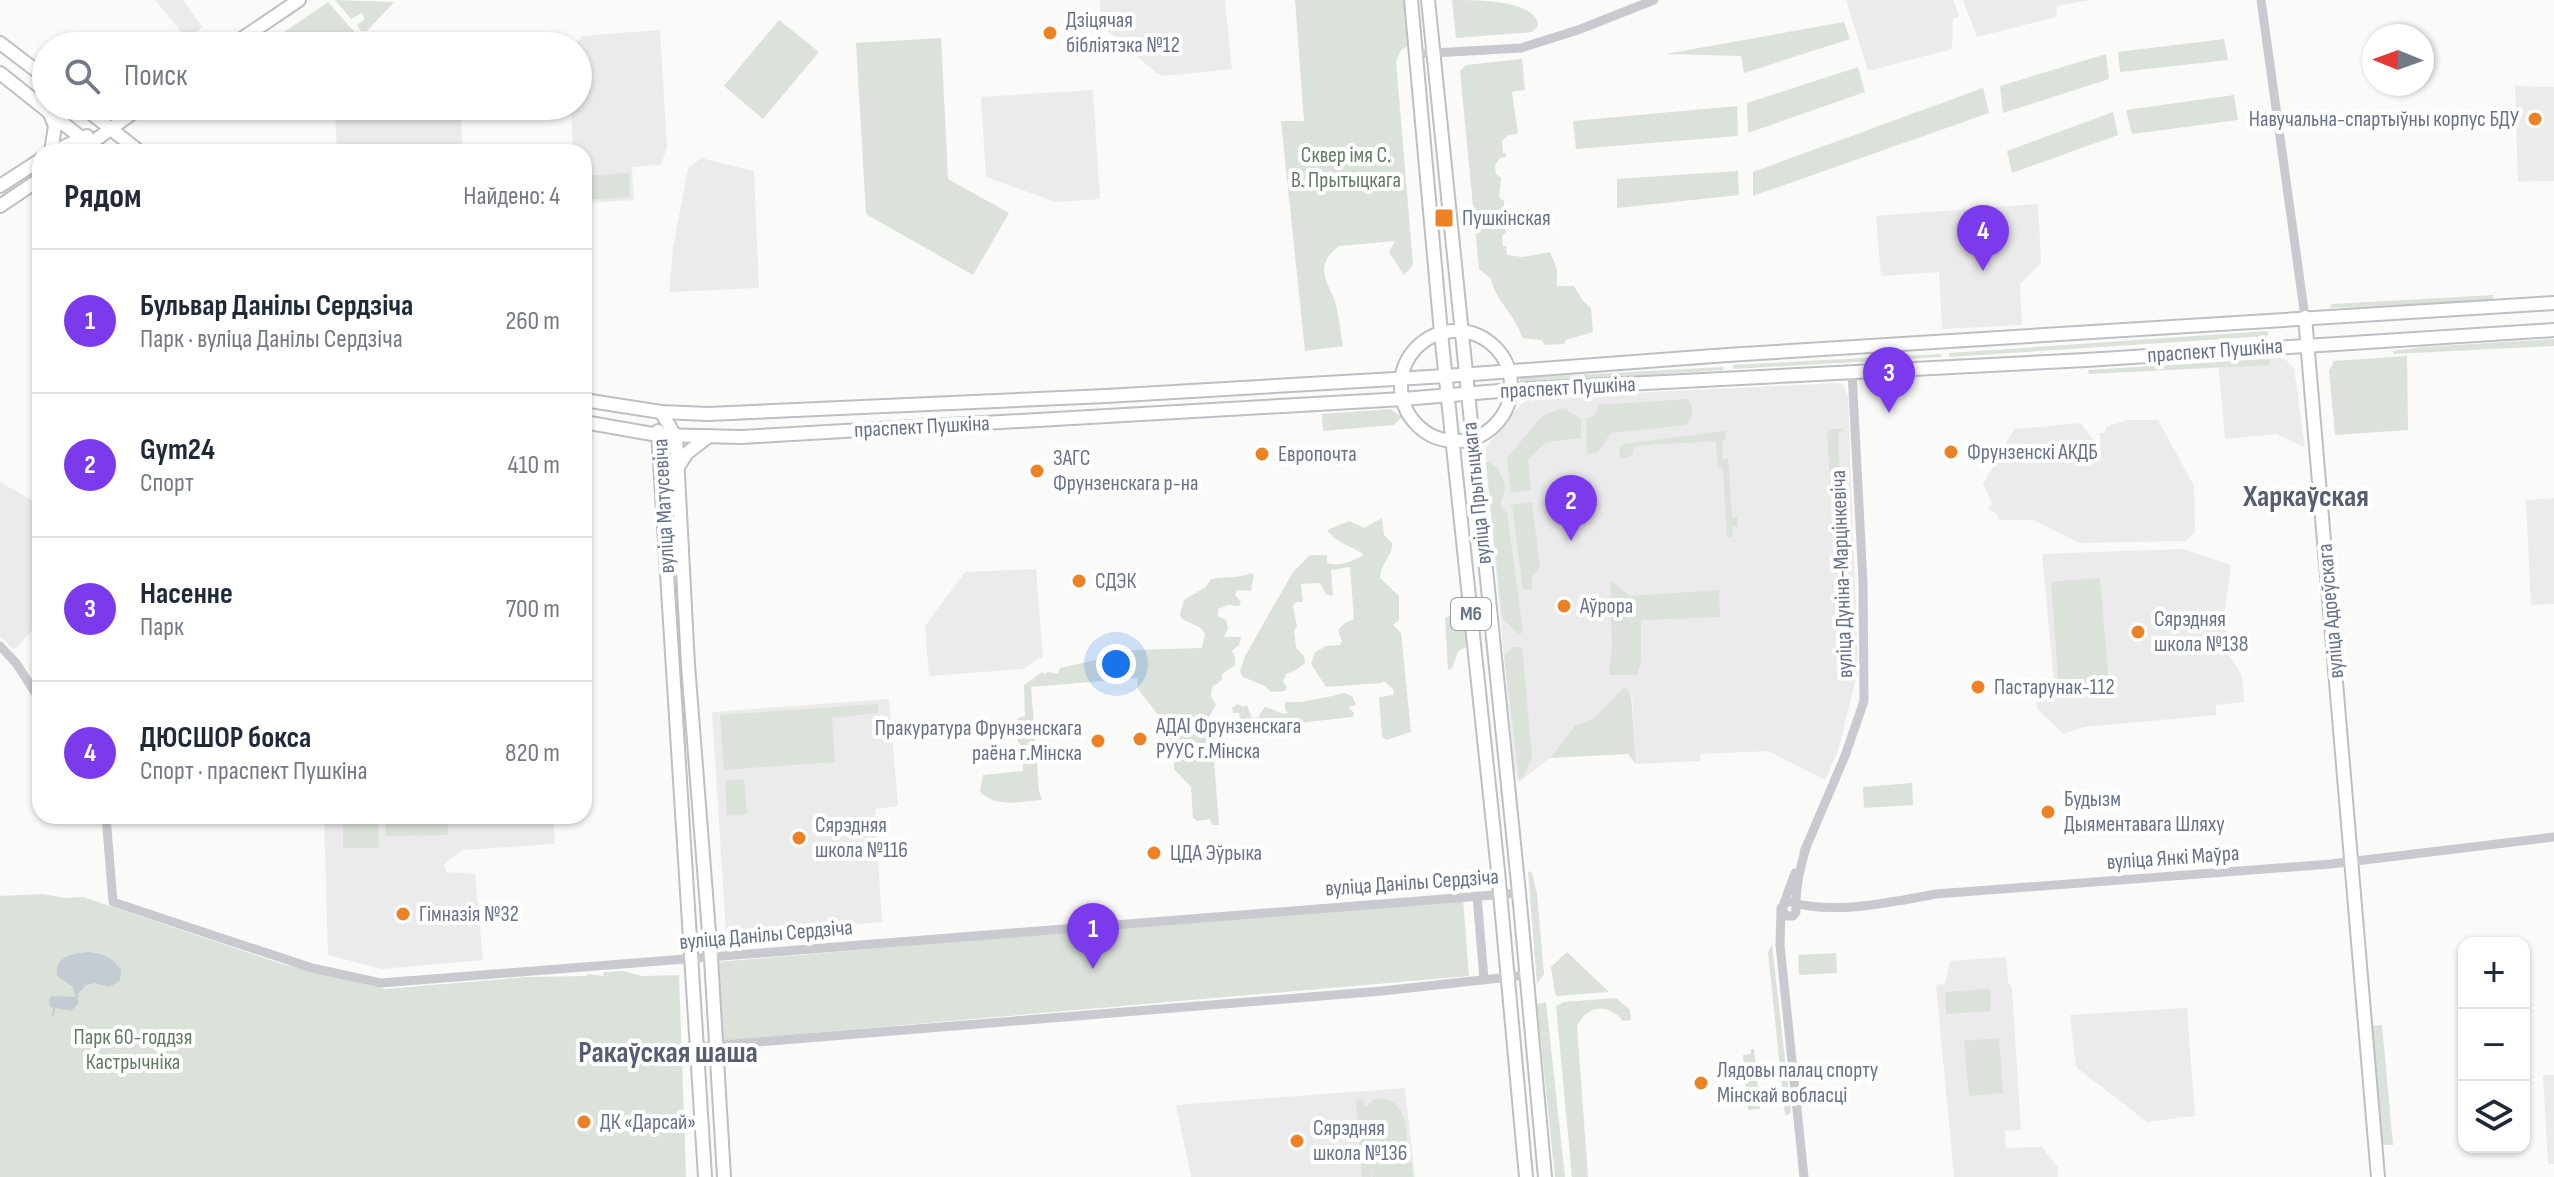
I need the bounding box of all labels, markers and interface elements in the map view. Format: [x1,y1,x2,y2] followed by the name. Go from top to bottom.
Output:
[1066,7,1180,59] place label: Дзіцячая бібліятэка №12
[1041,24,1059,42] marker: Дзіцячая бібліятэка №12
[2362,24,2434,96] north arrow
[32,32,592,120] search box
[60,54,104,98] icon: search
[124,58,187,94] text: Поиск
[2249,106,2520,133] place label: Навучальна-спартыўны корпус БДУ
[2526,110,2544,128] marker: Навучальна-спартыўны корпус БДУ
[1291,142,1401,194] park label: Сквер імя С. В. Прытыцкага
[64,176,142,217] text: Рядом
[463,181,560,212] text: Найдено: 4
[1462,205,1551,232] place label: Пушкінская
[1957,205,2009,271] pin: 4
[1433,207,1455,229] marker: Пушкінская
[140,288,413,324] text: Бульвар Данілы Сердзіча
[85,306,95,337] text: 1
[505,306,560,337] text: 260 m
[140,324,403,355] text: Парк · вуліца Данілы Сердзіча
[2146,333,2284,369] street label: праспект Пушкіна
[1863,347,1915,413] pin: 3
[1500,371,1636,405] street label: праспект Пушкіна
[854,410,990,444] street label: праспект Пушкіна
[1456,420,1498,566] street label: вуліца Прытыцкага
[140,432,215,468] text: Gym24
[647,438,681,574] street label: вуліца Матусевіча
[1967,439,2098,466] place label: Фрунзенскі АКДБ
[1278,441,1357,468] place label: Европочта
[1942,443,1960,461] marker: Фрунзенскі АКДБ
[1053,445,1198,497] place label: ЗАГС Фрунзенскага р-на
[1253,445,1271,463] marker: Европочта
[84,450,96,481] text: 2
[508,450,560,481] text: 410 m
[1028,462,1046,480] marker: ЗАГС Фрунзенскага р-на
[140,468,194,499] text: Спорт
[1825,470,1859,678] street label: вуліца Дуніна-Марцінкевіча
[1545,475,1597,541] pin: 2
[2242,479,2369,515] district label: Харкаўская
[2312,542,2350,680] street label: вуліца Адоеўскага
[1095,568,1137,595] place label: СДЭК
[1070,572,1088,590] marker: СДЭК
[140,576,233,612] text: Насенне
[1579,593,1633,620] place label: Аўрора
[84,594,96,625] text: 3
[506,594,560,625] text: 700 m
[1555,597,1573,615] marker: Аўрора
[1451,598,1491,630] road number: М6
[2154,606,2248,658] place label: Сярэдняя школа №138
[140,612,184,643] text: Парк
[2129,623,2147,641] marker: Сярэдняя школа №138
[1096,644,1136,684] your location
[1994,674,2115,701] place label: Пастарунак-112
[1969,678,1987,696] marker: Пастарунак-112
[1155,713,1301,765] place label: АДАІ Фрунзенскага РУУС г.Мінска
[875,715,1082,767] place label: Пракуратура Фрунзенскага раёна г.Мінска
[140,720,311,756] text: ДЮСШOP бокса
[1131,730,1149,748] marker: АДАІ Фрунзенскага РУУС г.Мінска
[1089,732,1107,750] marker: Пракуратура Фрунзенскага раёна г.Мінска
[84,738,96,769] text: 4
[505,738,560,769] text: 820 m
[140,756,367,787] text: Спорт · праспект Пушкіна
[2064,786,2225,838] place label: Будызм Дыяментавага Шляху
[2039,803,2057,821] marker: Будызм Дыяментавага Шляху
[815,812,908,864] place label: Сярэдняя школа №116
[790,829,808,847] marker: Сярэдняя школа №116
[1170,840,1262,867] place label: ЦДА Эўрыка
[2106,840,2240,876] street label: вуліца Янкі Маўра
[1145,844,1163,862] marker: ЦДА Эўрыка
[1324,863,1500,903] street label: вуліца Данілы Сердзіча
[419,901,519,928] place label: Гімназія №32
[1067,903,1119,969] pin: 1
[394,905,412,923] marker: Гімназія №32
[678,914,854,956] street label: вуліца Данілы Сердзіча
[2458,937,2530,1153] map controls
[2458,937,2530,1009] button: +
[2458,1009,2530,1081] button: −
[74,1024,192,1076] park label: Парк 60-годдзя Кастрычніка
[578,1035,758,1071] district label: Ракаўская шаша
[1717,1057,1879,1109] place label: Лядовы палац спорту Мінскай вобласці
[1692,1074,1710,1092] marker: Лядовы палац спорту Мінскай вобласці
[2458,1081,2530,1153] button: layers
[600,1109,696,1136] place label: ДК «Дарсай»
[575,1113,593,1131] marker: ДК «Дарсай»
[1313,1115,1407,1167] place label: Сярэдняя школа №136
[1288,1132,1306,1150] marker: Сярэдняя школа №136

